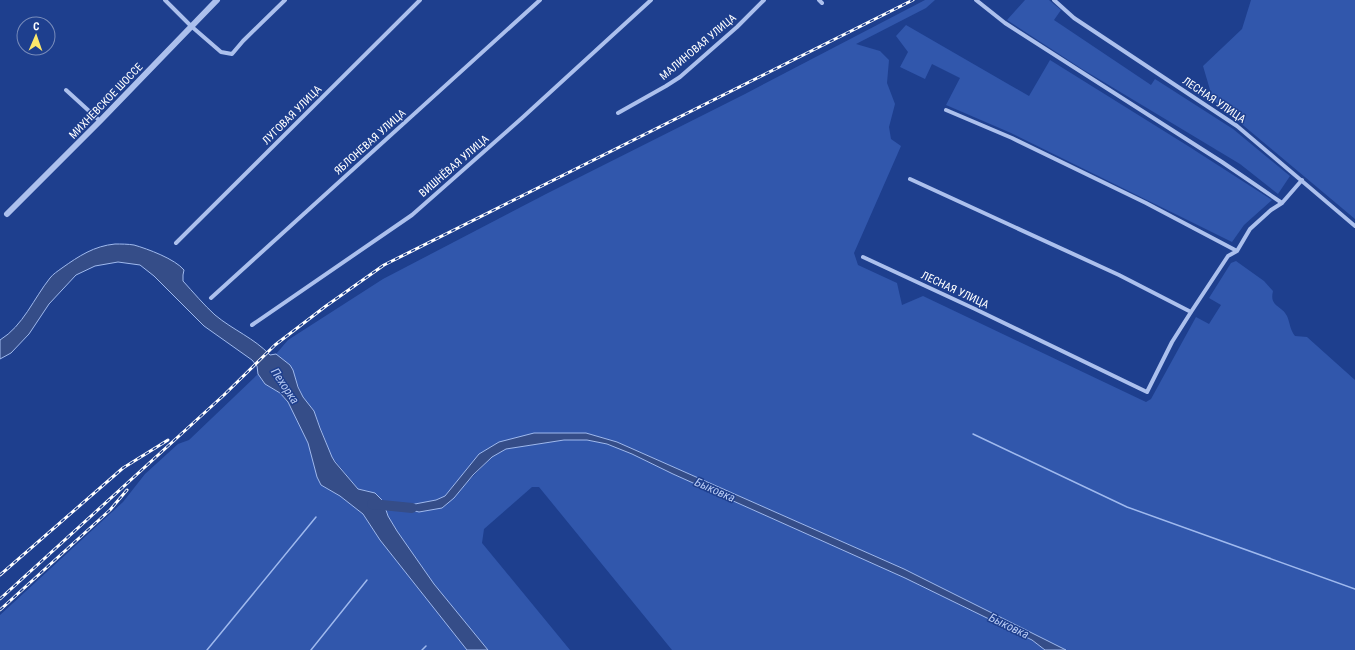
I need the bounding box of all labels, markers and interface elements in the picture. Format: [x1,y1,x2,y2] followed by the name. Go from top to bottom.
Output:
[657,11,739,83] street label: МАЛИНОВАЯ УЛИЦА
[16,16,56,56] north arrow
[33,20,40,33] text: С
[67,60,146,141] street label: МИХНЕВСКОЕ ШОССЕ
[1180,74,1249,126] street label: ЛЕСНАЯ УЛИЦА
[260,82,325,147] street label: ЛУГОВАЯ УЛИЦА
[332,106,409,178] street label: ЯБЛОНЕВАЯ УЛИЦА
[417,132,492,200] street label: ВИШНЁВАЯ УЛИЦА
[919,269,992,312] street label: ЛЕСНАЯ УЛИЦА
[268,365,302,407] water label: Пехорка
[693,475,737,505] water label: Быковка
[987,610,1031,642] water label: Быковка

